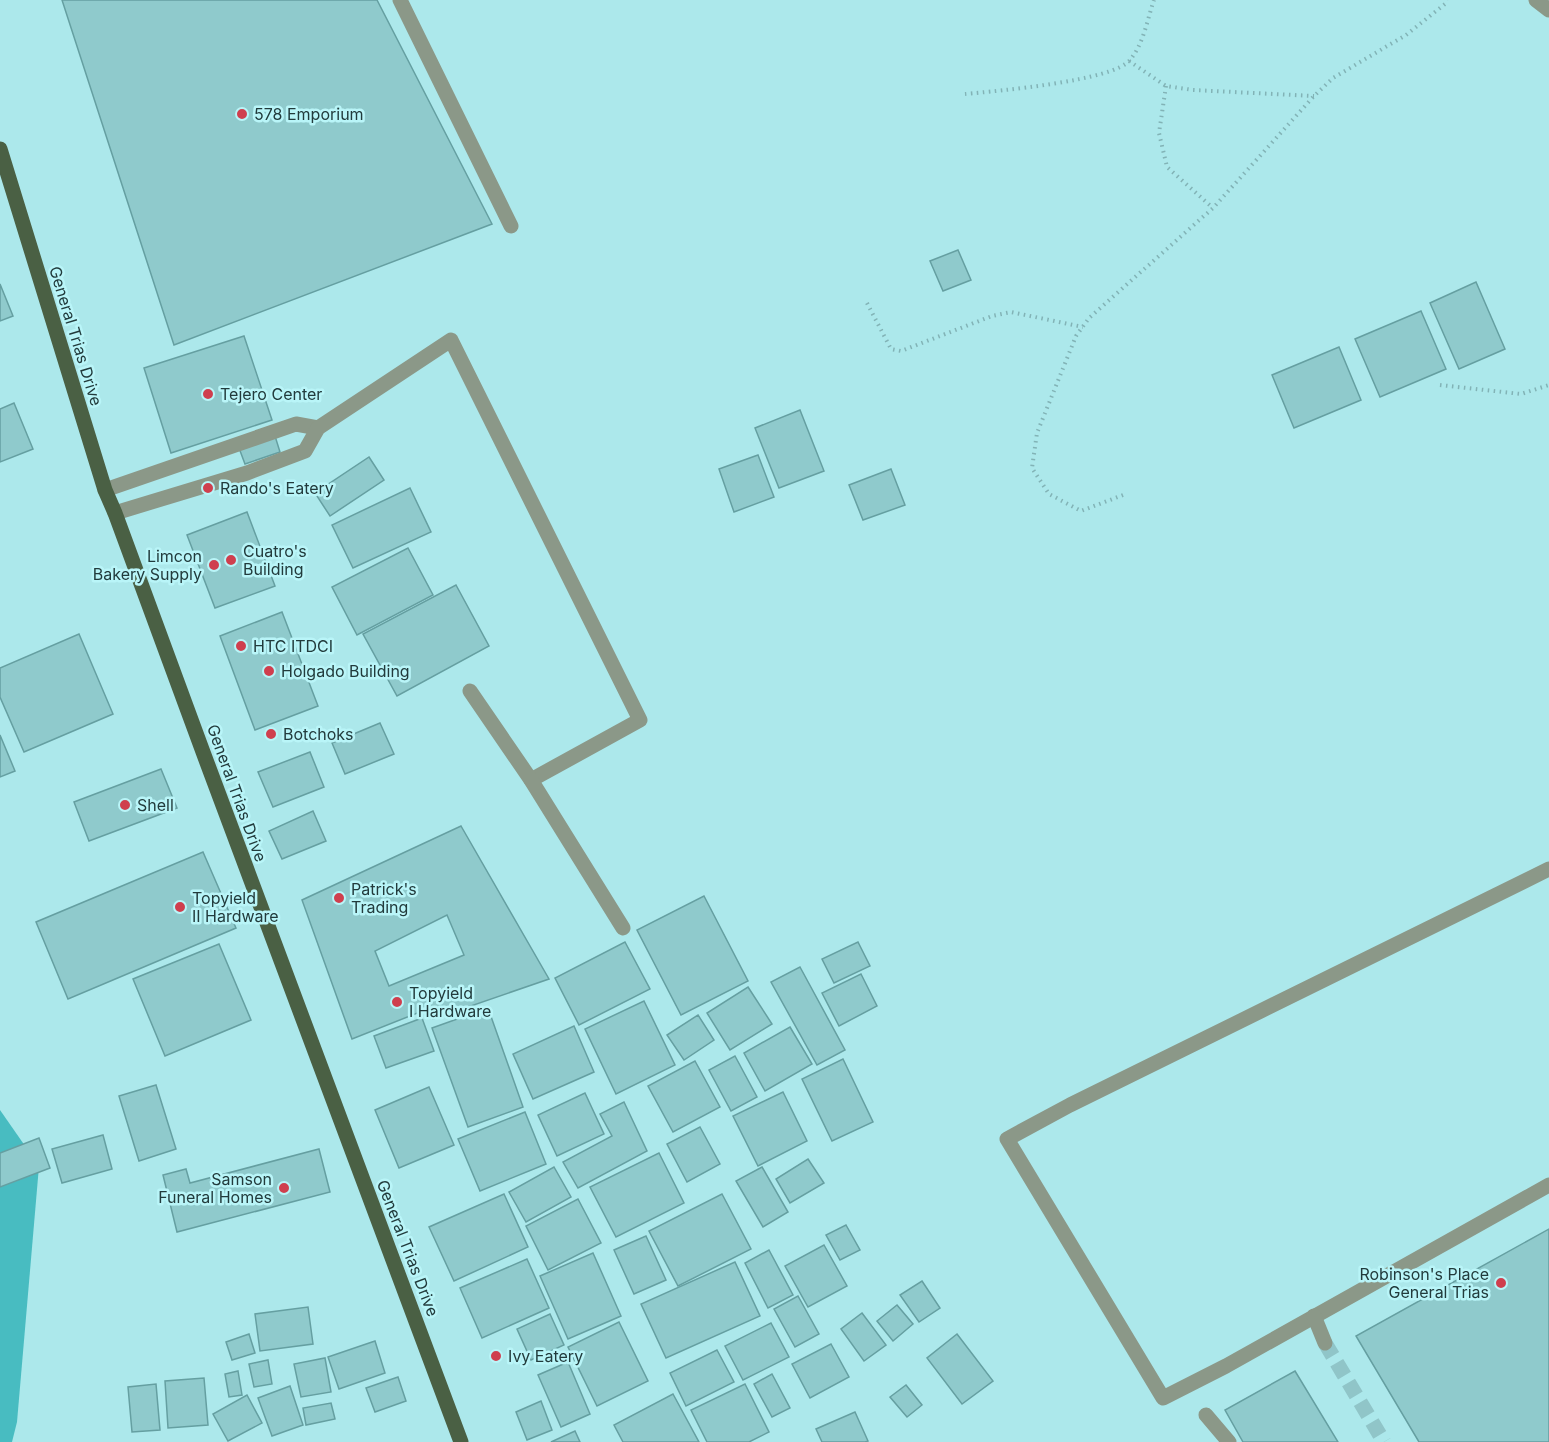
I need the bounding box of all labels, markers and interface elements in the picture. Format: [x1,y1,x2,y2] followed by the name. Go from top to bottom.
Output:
[254,104,364,124] place label: 578 Emporium
[235,107,249,121] marker: 578 Emporium
[45,264,107,408] street label: General Trias Drive
[220,384,322,404] place label: Tejero Center
[201,387,215,401] marker: Tejero Center
[220,478,334,498] place label: Rando's Eatery
[201,481,215,495] marker: Rando's Eatery
[243,541,307,579] place label: Cuatro's Building
[93,546,202,584] place label: Limcon Bakery Supply
[224,553,238,567] marker: Cuatro's Building
[207,558,221,572] marker: Limcon Bakery Supply
[253,636,333,656] place label: HTC ITDCI
[234,639,248,653] marker: HTC ITDCI
[281,661,410,681] place label: Holgado Building
[262,664,276,678] marker: Holgado Building
[203,722,271,864] street label: General Trias Drive
[283,724,354,744] place label: Botchoks
[264,727,278,741] marker: Botchoks
[137,795,174,815] place label: Shell
[118,798,132,812] marker: Shell
[351,879,417,917] place label: Patrick's Trading
[192,888,279,926] place label: Topyield II Hardware
[332,891,346,905] marker: Patrick's Trading
[173,900,187,914] marker: Topyield II Hardware
[409,983,491,1021] place label: Topyield I Hardware
[390,995,404,1009] marker: Topyield I Hardware
[158,1169,272,1207] place label: Samson Funeral Homes
[373,1177,443,1319] street label: General Trias Drive
[277,1181,291,1195] marker: Samson Funeral Homes
[1359,1264,1489,1302] place label: Robinson's Place General Trias
[1494,1276,1508,1290] marker: Robinson's Place General Trias
[508,1346,583,1366] place label: Ivy Eatery
[489,1349,503,1363] marker: Ivy Eatery

